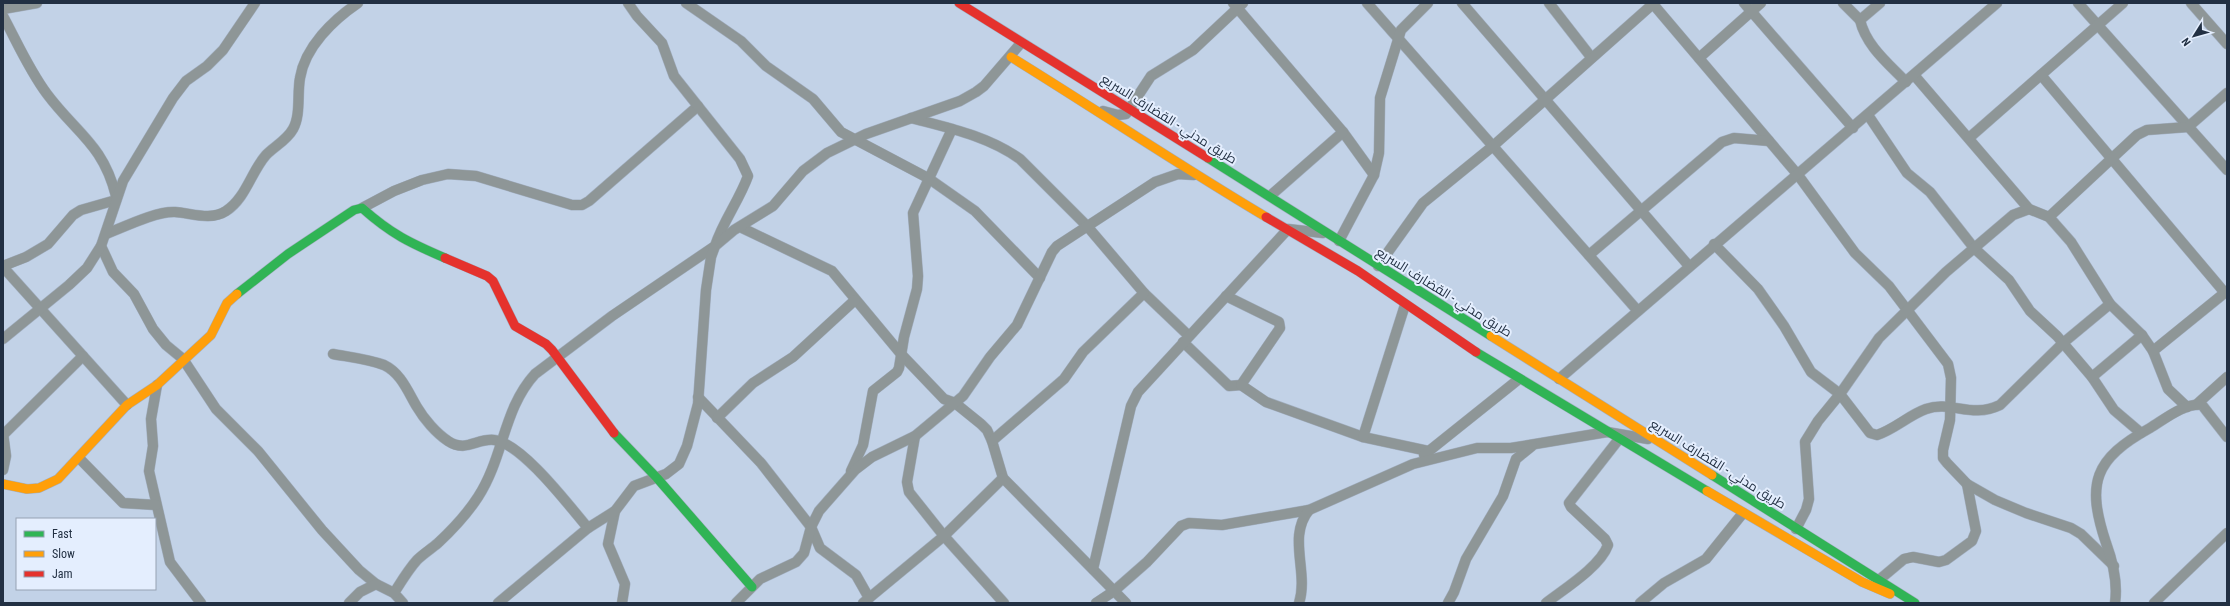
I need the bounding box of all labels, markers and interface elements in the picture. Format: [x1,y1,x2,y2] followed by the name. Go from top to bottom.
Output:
[2174,16,2214,56] north arrow
[2179,35,2194,48] text: N
[1097,71,1240,169] street label: طريق مدني - القضارف السريع
[1372,244,1515,342] street label: طريق مدني - القضارف السريع
[1646,416,1789,514] street label: طريق مدني - القضارف السريع
[16,518,156,590] legend
[52,527,73,541] text: Fast
[52,547,75,561] text: Slow
[52,567,73,581] text: Jam

